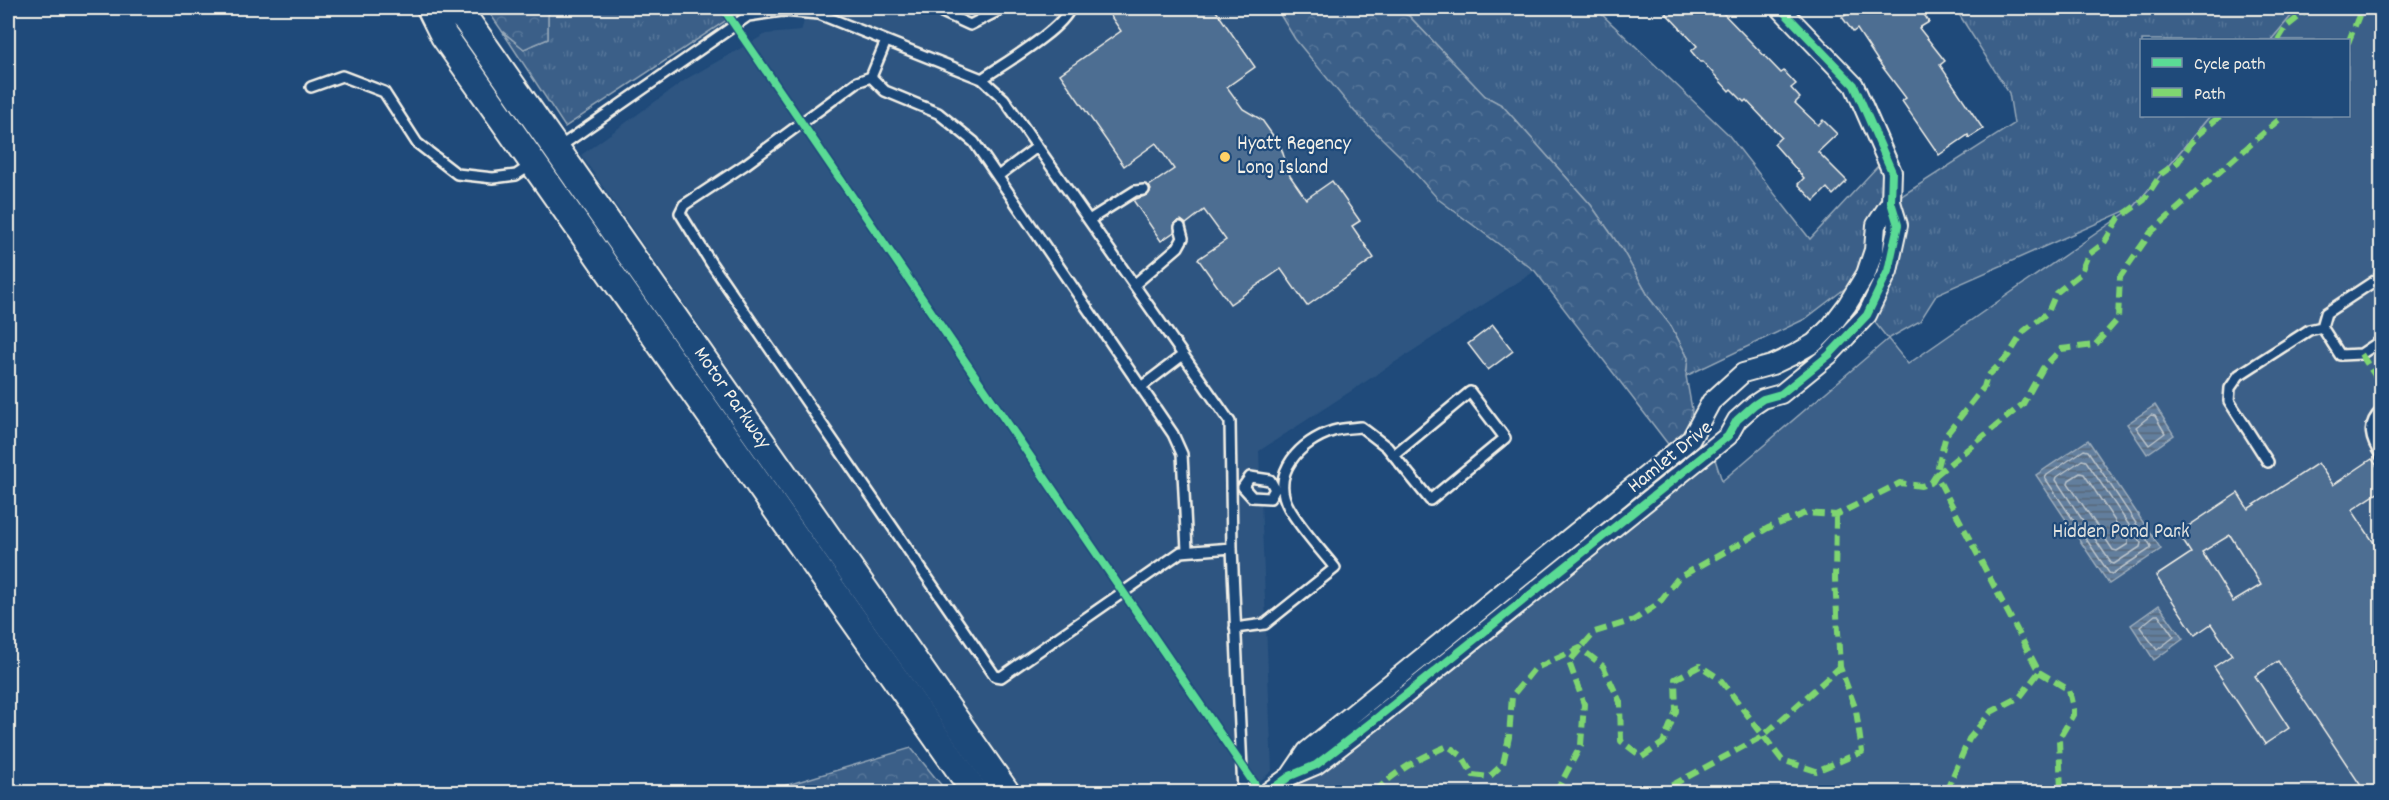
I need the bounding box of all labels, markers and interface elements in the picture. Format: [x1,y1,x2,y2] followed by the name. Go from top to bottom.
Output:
[2140,39,2350,117] legend
[2194,53,2265,78] text: Cycle path
[2194,83,2226,108] text: Path
[1237,130,1351,184] place label: Hyatt Regency Long Island
[1218,150,1232,164] marker: Hyatt Regency Long Island
[685,341,778,457] street label: Motor Parkway
[1622,414,1720,502] street label: Hamlet Drive
[2052,518,2190,548] park label: Hidden Pond Park

